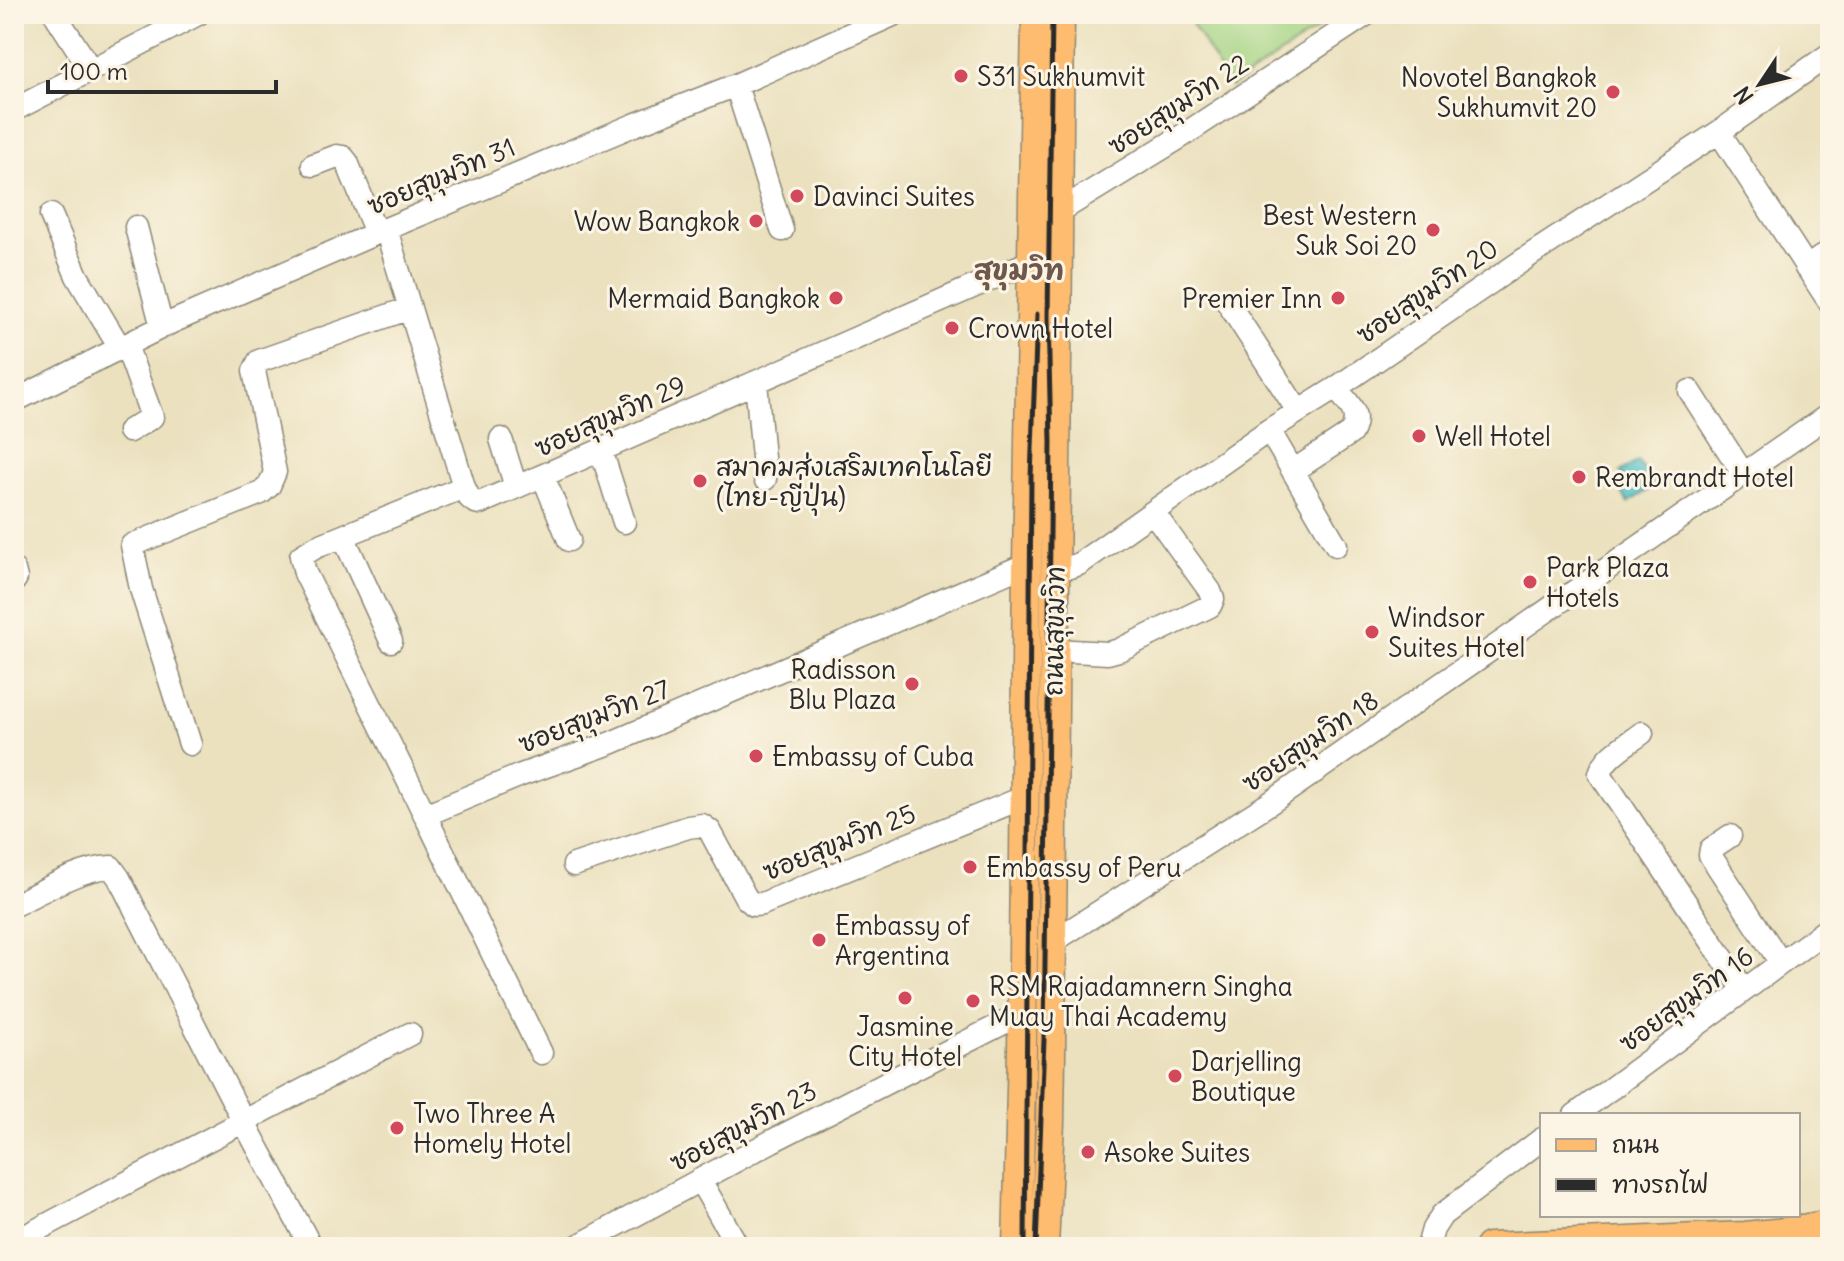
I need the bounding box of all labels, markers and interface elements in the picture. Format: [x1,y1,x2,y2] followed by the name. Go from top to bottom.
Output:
[48,44,276,94] scale bar
[1720,44,1800,124] north arrow
[1101,46,1256,164] street label: ซอยสุขุมวิท 22
[60,56,128,86] text: 100 m
[977,60,1145,93] place label: S31 Sukhumvit
[1401,61,1597,124] place label: Novotel Bangkok Sukhumvit 20
[952,67,970,85] marker: S31 Sukhumvit
[1728,81,1759,110] text: N
[1604,83,1622,101] marker: Novotel Bangkok Sukhumvit 20
[362,130,521,225] street label: ซอยสุขุมวิท 31
[813,180,975,213] place label: Davinci Suites
[788,187,806,205] marker: Davinci Suites
[1263,199,1417,262] place label: Best Western Suk Soi 20
[574,205,740,238] place label: Wow Bangkok
[747,212,765,230] marker: Wow Bangkok
[1424,221,1442,239] marker: Best Western Suk Soi 20
[1350,231,1506,353] street label: ซอยสุขุมวิท 20
[974,252,1064,291] district label: สุขุมวิท
[607,282,820,315] place label: Mermaid Bangkok
[1182,282,1322,315] place label: Premier Inn
[827,289,845,307] marker: Mermaid Bangkok
[1329,289,1347,307] marker: Premier Inn
[968,312,1113,345] place label: Crown Hotel
[943,319,961,337] marker: Crown Hotel
[529,368,692,467] street label: ซอยสุขุมวิท 29
[1435,420,1551,453] place label: Well Hotel
[1410,427,1428,445] marker: Well Hotel
[716,450,992,516] place label: สมาคมส่งเสริมเทคโนโลยี (ไทย-ญี่ปุ่น)
[1595,461,1794,494] place label: Rembrandt Hotel
[1570,468,1588,486] marker: Rembrandt Hotel
[691,472,709,490] marker: สมาคมส่งเสริมเทคโนโลยี (ไทย-ญี่ปุ่น)
[1546,551,1669,614] place label: Park Plaza Hotels
[1036,566,1075,696] street label: ถนนสุขุมวิท
[1521,573,1539,591] marker: Park Plaza Hotels
[1388,601,1525,664] place label: Windsor Suites Hotel
[1363,623,1381,641] marker: Windsor Suites Hotel
[788,653,896,716] place label: Radisson Blu Plaza
[514,672,676,763] street label: ซอยสุขุมวิท 27
[903,675,921,693] marker: Radisson Blu Plaza
[1235,683,1386,801] street label: ซอยสุขุมวิท 18
[772,740,974,773] place label: Embassy of Cuba
[747,747,765,765] marker: Embassy of Cuba
[758,796,921,890] street label: ซอยสุขุมวิท 25
[986,851,1181,884] place label: Embassy of Peru
[961,858,979,876] marker: Embassy of Peru
[835,909,970,972] place label: Embassy of Argentina
[810,931,828,949] marker: Embassy of Argentina
[1612,939,1761,1061] street label: ซอยสุขุมวิท 16
[989,970,1293,1033] place label: RSM Rajadamnern Singha Muay Thai Academy
[896,989,914,1007] marker: Jasmine City Hotel
[964,992,982,1010] marker: RSM Rajadamnern Singha Muay Thai Academy
[848,1010,962,1073] place label: Jasmine City Hotel
[1191,1045,1302,1108] place label: Darjelling Boutique
[1166,1067,1184,1085] marker: Darjelling Boutique
[664,1074,823,1181] street label: ซอยสุขุมวิท 23
[413,1097,571,1160] place label: Two Three A Homely Hotel
[1540,1113,1800,1217] legend
[388,1119,406,1137] marker: Two Three A Homely Hotel
[1612,1129,1659,1159] text: ถนน
[1104,1136,1250,1169] place label: Asoke Suites
[1079,1143,1097,1161] marker: Asoke Suites
[1612,1169,1709,1199] text: ทางรถไฟ

